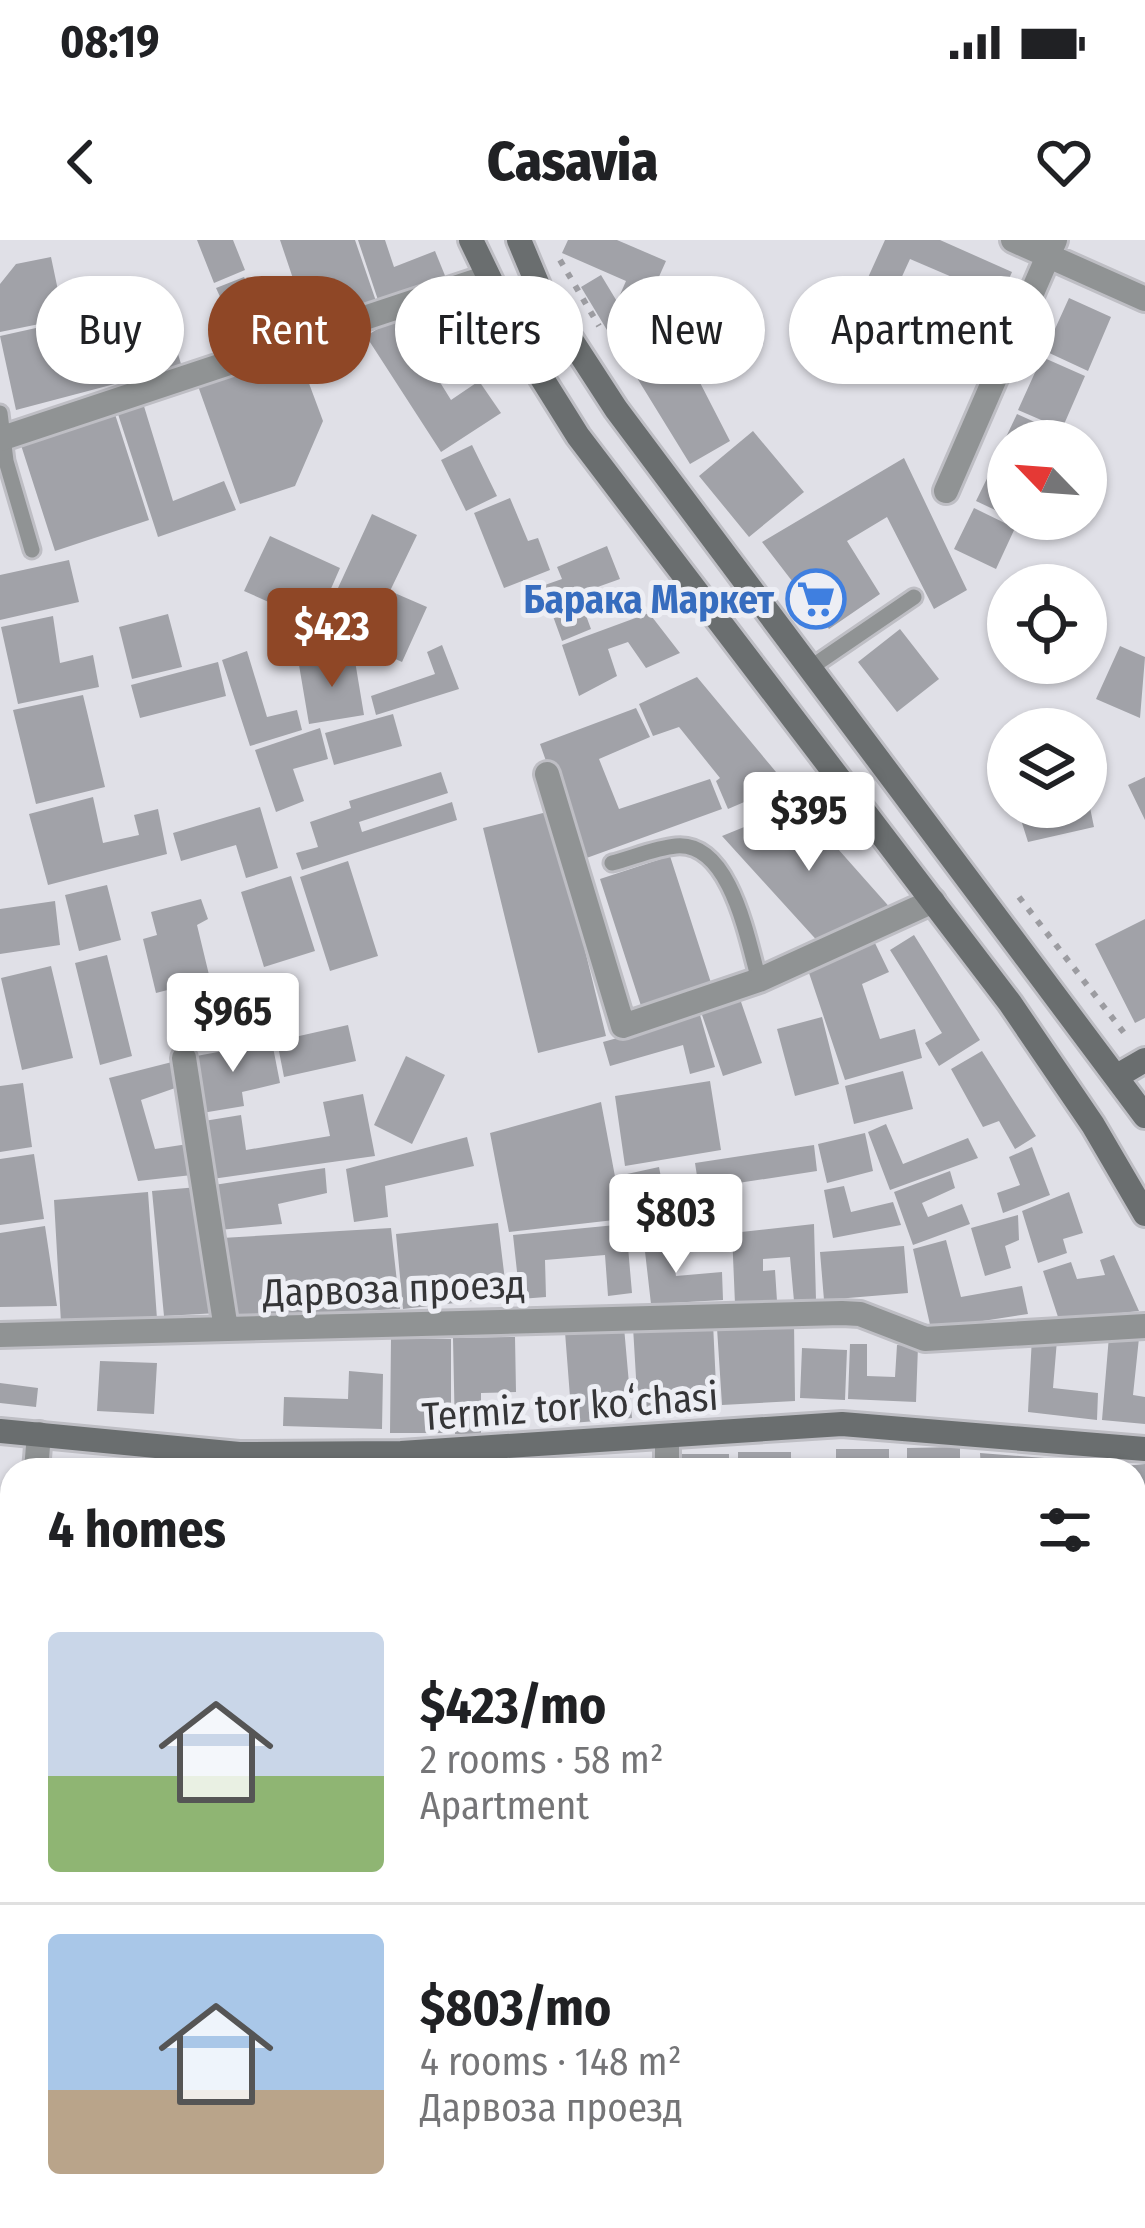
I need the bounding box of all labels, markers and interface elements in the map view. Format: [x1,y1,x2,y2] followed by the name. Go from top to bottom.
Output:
[60,15,159,69] text: 08:19
[48,129,114,195] icon: back
[1031,129,1097,195] icon: heart
[487,130,658,194] text: Casavia
[36,276,184,384] chip: Buy
[208,276,371,384] chip: Rent
[395,276,583,384] chip: Filters
[607,276,765,384] chip: New
[789,276,1055,384] chip: Apartment
[987,420,1107,540] north arrow
[987,420,1107,828] map controls
[987,564,1107,684] button: locate
[785,568,847,630] supermarket icon: Барака Маркет
[523,577,774,623] place label: Барака Маркет
[261,588,403,690] pin: $423
[294,604,370,650] text: $423
[987,708,1107,828] button: layers
[738,772,880,874] pin: $395
[771,788,847,834] text: $395
[162,973,304,1075] pin: $965
[194,989,272,1035] text: $965
[605,1174,747,1276] pin: $803
[636,1190,716,1236] text: $803
[261,1261,526,1317] street label: Дарвоза проезд
[420,1374,720,1440] street label: Termiz tor koʻchasi
[1032,1497,1098,1563] icon: filters
[48,1499,226,1561] text: 4 homes
[420,1675,606,1737] text: $423/mo
[144,1680,288,1824] icon: home
[420,1737,664,1783] text: 2 rooms · 58 m²
[420,1783,589,1829] text: Apartment
[420,1977,611,2039] text: $803/mo
[144,1982,288,2126] icon: home
[420,2039,682,2085] text: 4 rooms · 148 m²
[420,2085,683,2131] text: Дарвоза проезд

